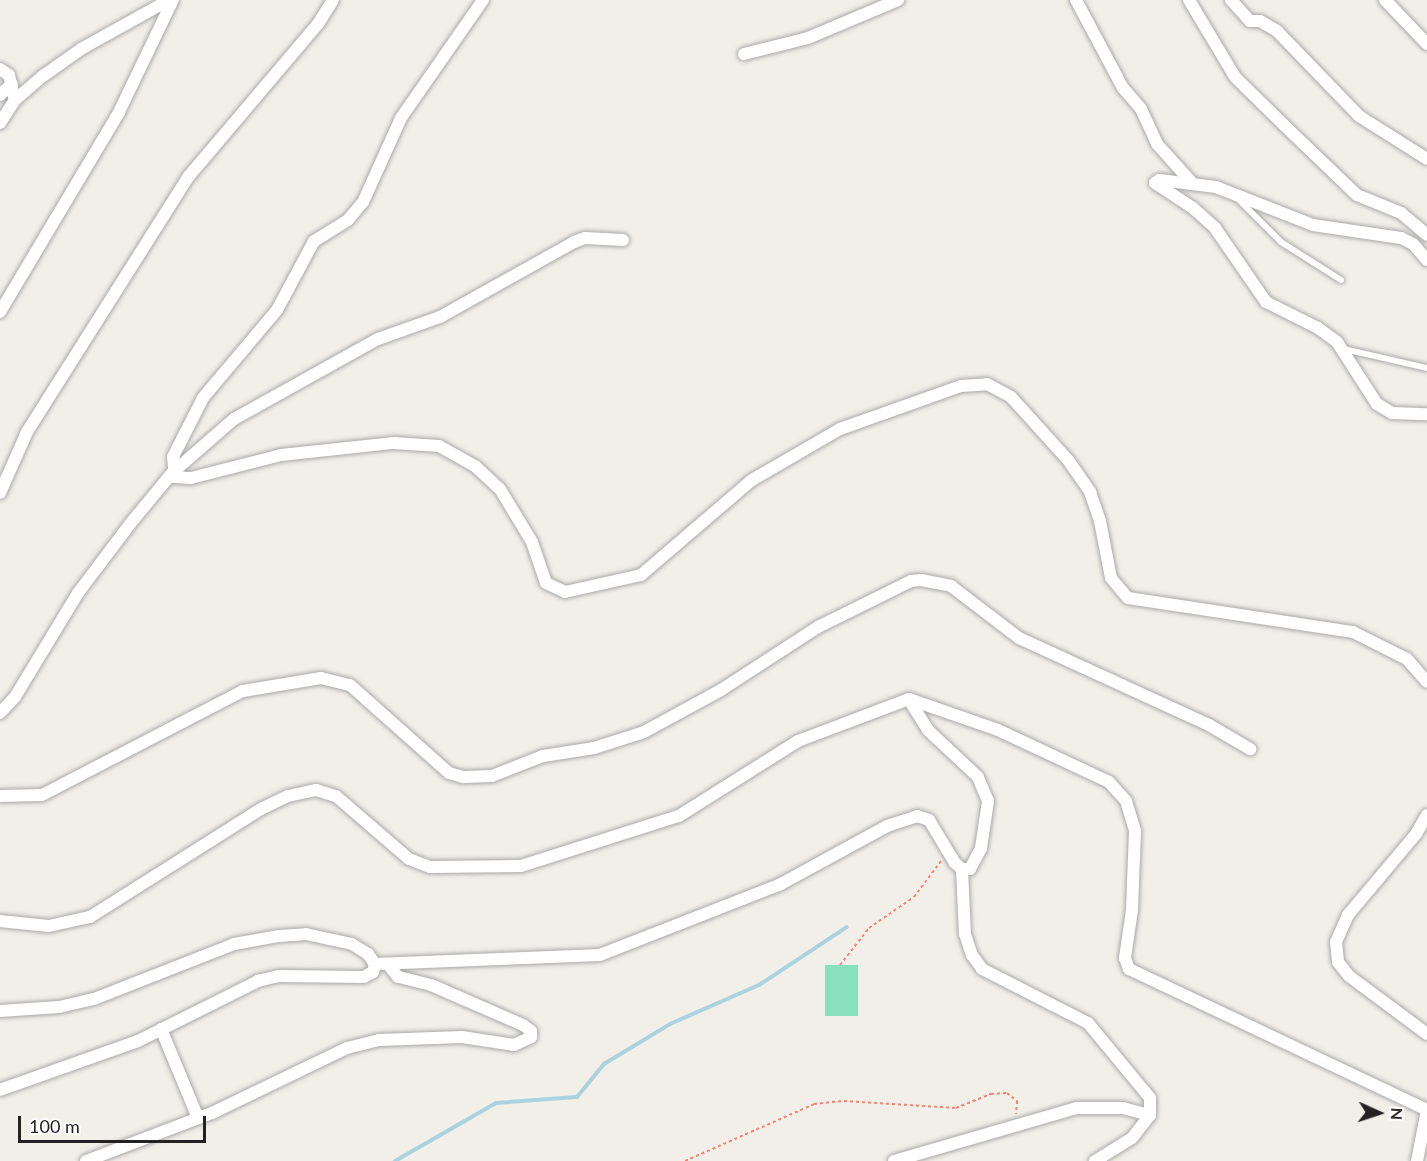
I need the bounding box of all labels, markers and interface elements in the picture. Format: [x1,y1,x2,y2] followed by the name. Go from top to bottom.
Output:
[1349,1083,1409,1143] north arrow
[21,1104,208,1142] scale bar
[1388,1107,1407,1121] text: N
[29,1115,80,1137] text: 100 m

